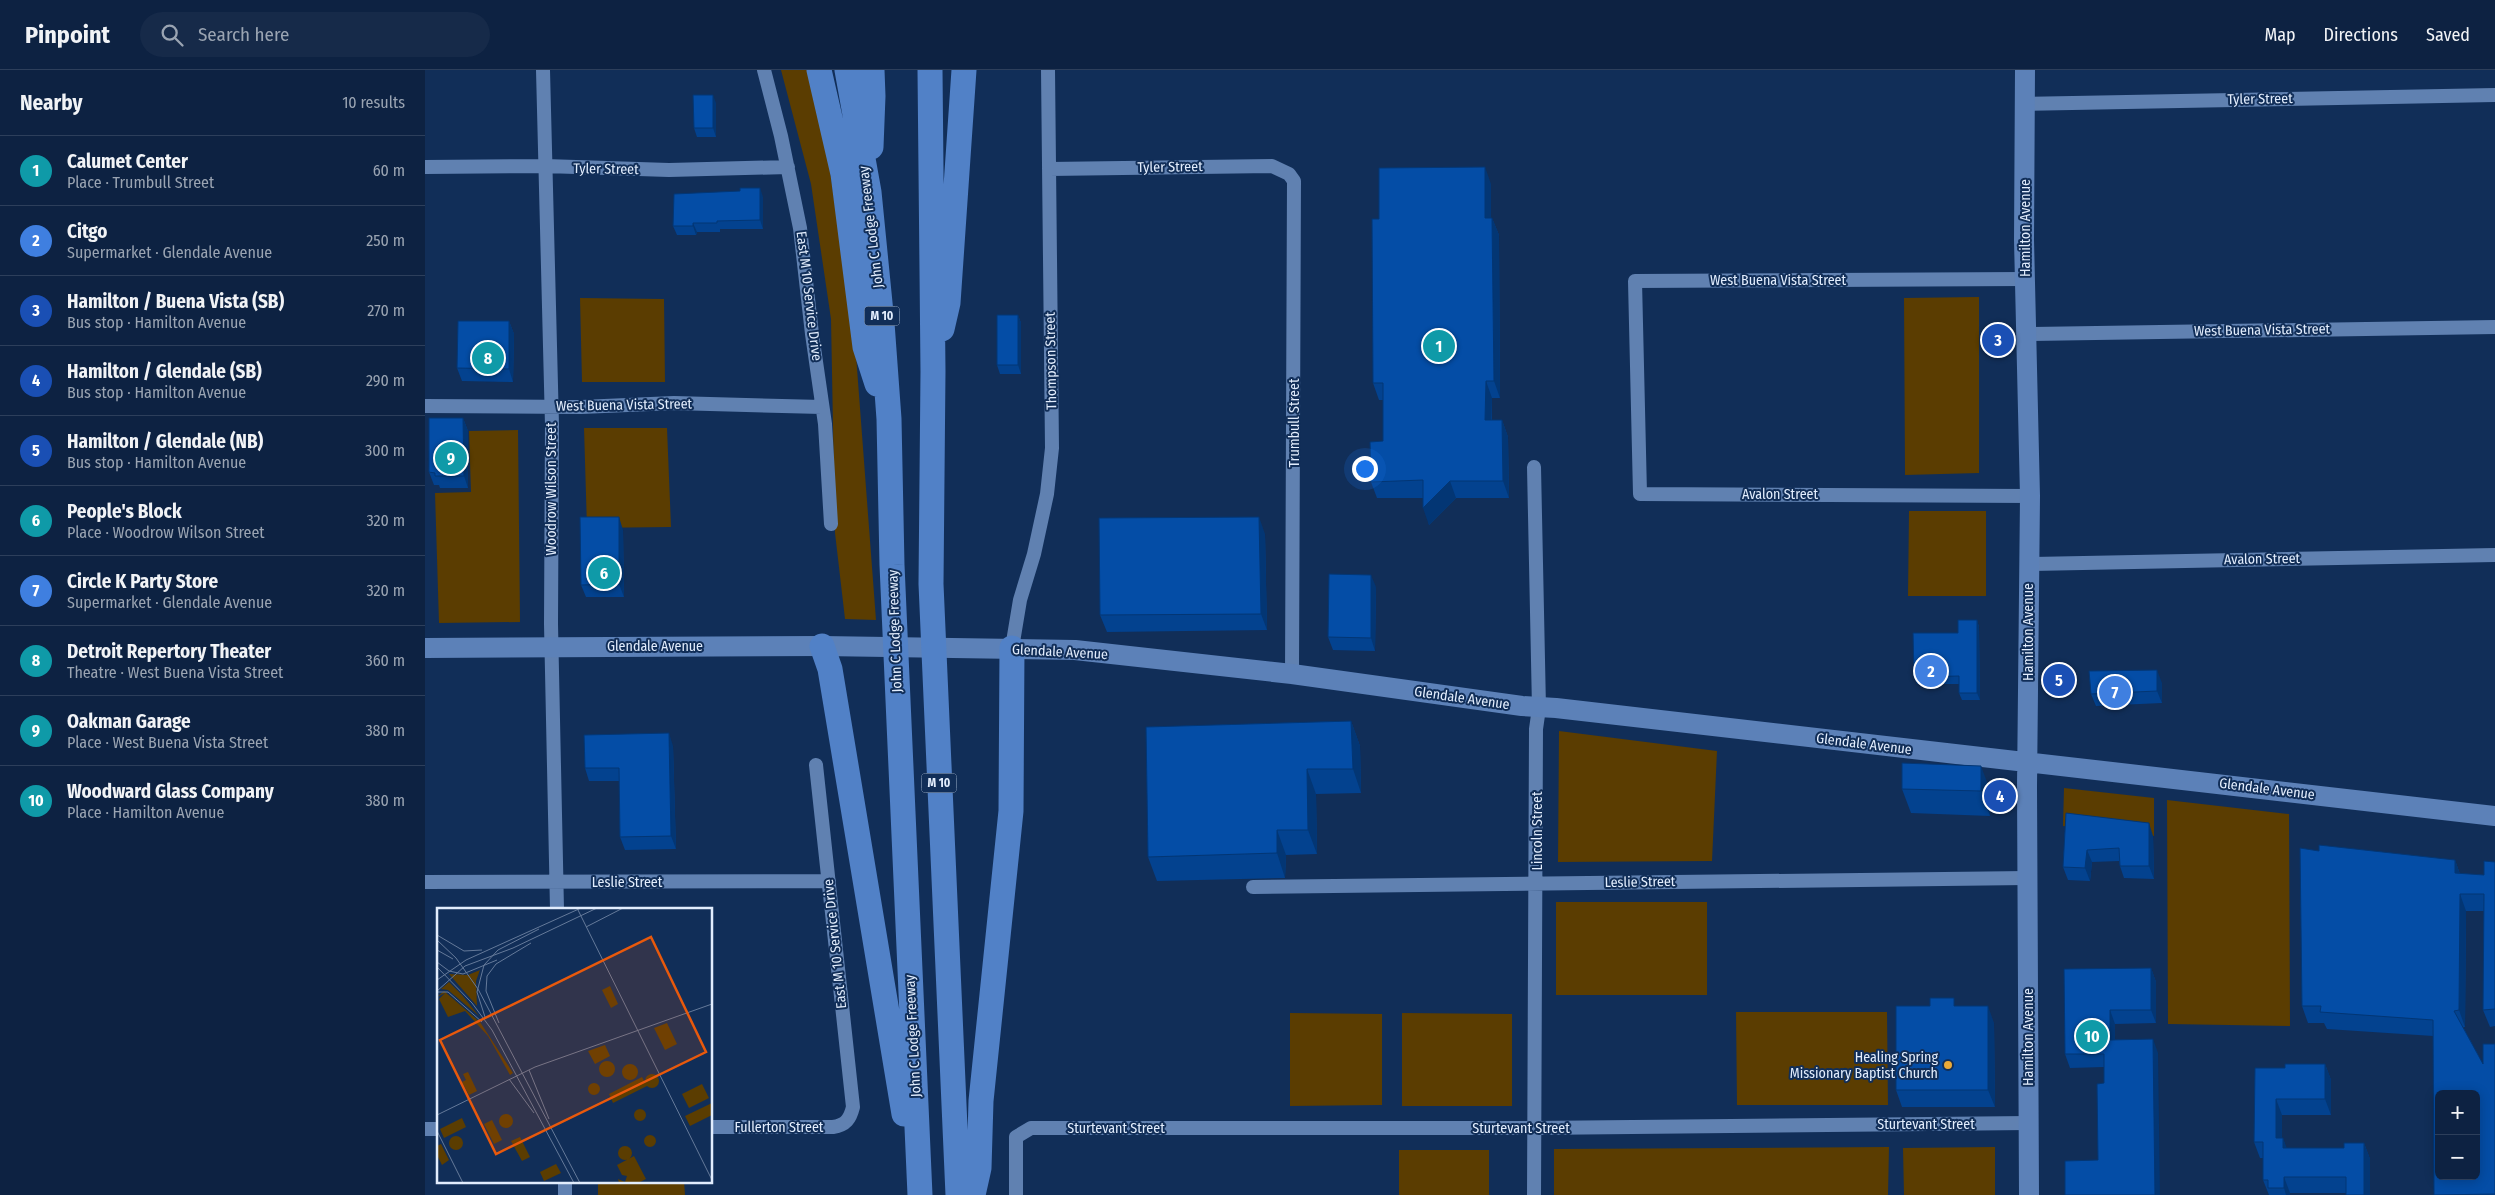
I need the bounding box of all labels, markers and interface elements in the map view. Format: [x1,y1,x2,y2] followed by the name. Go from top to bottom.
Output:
[140,12,490,57] search box
[25,21,110,49] text: Pinpoint
[158,21,186,49] icon: search
[198,23,289,46] text: Search here
[2264,24,2296,46] text: Map
[2324,24,2398,46] text: Directions
[2426,24,2470,46] text: Saved
[20,90,82,116] text: Nearby
[2227,90,2293,108] street label: Tyler Street
[342,93,405,112] text: 10 results
[67,150,188,173] text: Calumet Center
[1137,158,1203,176] street label: Tyler Street
[573,160,639,178] street label: Tyler Street
[33,161,39,180] text: 1
[373,161,405,180] text: 60 m
[855,164,887,289] street label: John C Lodge Freeway
[67,173,214,192] text: Place · Trumbull Street
[2017,179,2034,277] street label: Hamilton Avenue
[67,220,107,243] text: Citgo
[793,230,825,362] street label: East M 10 Service Drive
[32,231,40,250] text: 2
[366,231,405,250] text: 250 m
[67,243,272,262] text: Supermarket · Glendale Avenue
[1710,272,1847,289] street label: West Buena Vista Street
[67,290,284,313] text: Hamilton / Buena Vista (SB)
[32,301,40,320] text: 3
[367,301,405,320] text: 270 m
[865,307,899,326] road number: M 10
[1042,312,1060,410] street label: Thompson Street
[67,313,246,332] text: Bus stop · Hamilton Avenue
[2194,320,2331,340] street label: West Buena Vista Street
[1982,321,2014,359] pin: 3
[1423,327,1455,365] pin: 1
[472,339,504,377] pin: 8
[67,360,262,383] text: Hamilton / Glendale (SB)
[32,371,40,390] text: 4
[366,371,405,390] text: 290 m
[1286,378,1303,467] street label: Trumbull Street
[67,383,246,402] text: Bus stop · Hamilton Avenue
[556,395,693,415] street label: West Buena Vista Street
[543,422,560,556] street label: Woodrow Wilson Street
[67,430,263,453] text: Hamilton / Glendale (NB)
[435,439,467,477] pin: 9
[32,441,40,460] text: 5
[365,441,405,460] text: 300 m
[67,453,246,472] text: Bus stop · Hamilton Avenue
[1352,456,1378,482] your location
[1742,486,1819,503] street label: Avalon Street
[67,500,182,523] text: People's Block
[32,511,40,530] text: 6
[366,511,405,530] text: 320 m
[67,523,265,542] text: Place · Woodrow Wilson Street
[2224,550,2301,568] street label: Avalon Street
[588,554,620,592] pin: 6
[884,569,906,693] street label: John C Lodge Freeway
[67,570,218,593] text: Circle K Party Store
[33,581,39,600] text: 7
[366,581,405,600] text: 320 m
[2020,583,2037,681] street label: Hamilton Avenue
[67,593,272,612] text: Supermarket · Glendale Avenue
[607,638,703,655] street label: Glendale Avenue
[67,640,271,663] text: Detroit Repertory Theater
[1012,641,1108,663] street label: Glendale Avenue
[32,651,40,670] text: 8
[365,651,405,670] text: 360 m
[1915,652,1947,690] pin: 2
[2043,661,2075,699] pin: 5
[67,663,283,682] text: Theatre · West Buena Vista Street
[2099,673,2131,711] pin: 7
[1413,683,1511,713] street label: Glendale Avenue
[67,710,191,733] text: Oakman Garage
[32,721,40,740] text: 9
[365,721,405,740] text: 380 m
[1815,730,1913,758] street label: Glendale Avenue
[67,733,268,752] text: Place · West Buena Vista Street
[921,774,957,792] road number: M 10
[2218,775,2316,803] street label: Glendale Avenue
[1984,777,2016,815] pin: 4
[67,780,274,803] text: Woodward Glass Company
[28,791,44,810] text: 10
[365,791,405,810] text: 380 m
[1529,791,1546,871] street label: Lincoln Street
[67,803,224,822] text: Place · Hamilton Avenue
[1605,873,1676,891] street label: Leslie Street
[592,874,663,891] street label: Leslie Street
[820,878,850,1010] street label: East M 10 Service Drive
[437,908,713,1182] inset map
[901,973,925,1098] street label: John C Lodge Freeway
[2020,988,2037,1086] street label: Hamilton Avenue
[2076,1017,2108,1055] pin: 10
[1790,1049,1938,1082] place label: Healing Spring Missionary Baptist Church
[1942,1059,1954,1071] marker: Healing Spring Missionary Baptist Church
[2435,1090,2480,1180] map controls
[2435,1090,2480,1135] button: +
[1877,1116,1975,1133] street label: Sturtevant Street
[735,1119,824,1136] street label: Fullerton Street
[1067,1120,1165,1137] street label: Sturtevant Street
[1472,1120,1570,1137] street label: Sturtevant Street
[2435,1135,2480,1180] button: −

